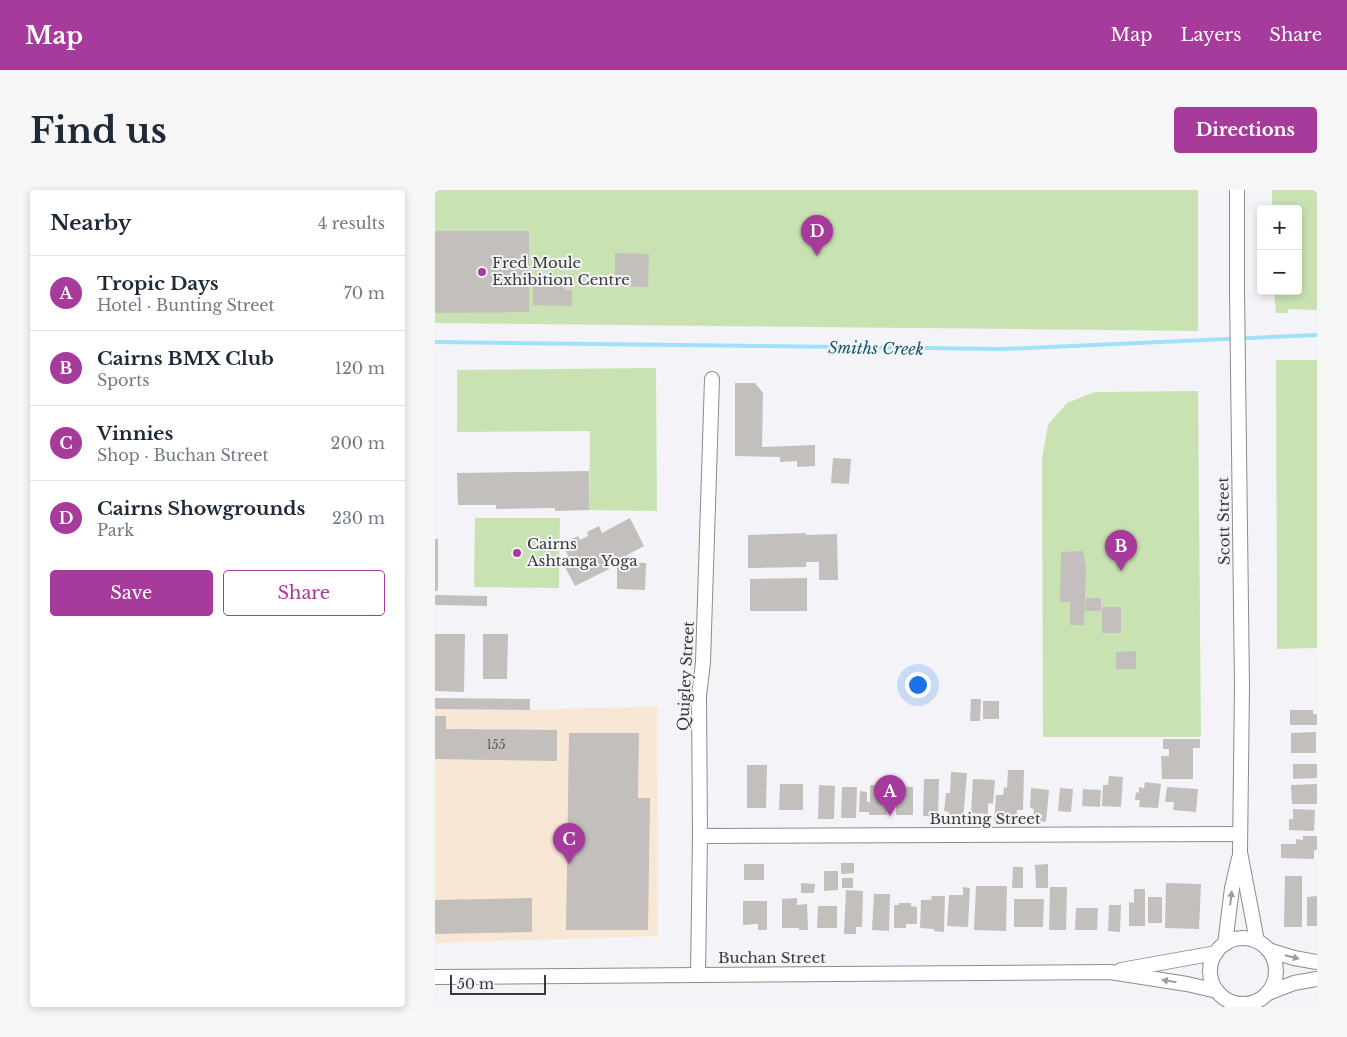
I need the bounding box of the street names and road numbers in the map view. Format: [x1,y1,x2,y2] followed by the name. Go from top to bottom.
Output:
[1213,476,1234,565] street label: Scott Street
[673,620,698,732] street label: Quigley Street
[929,809,1041,828] street label: Bunting Street
[718,948,826,967] street label: Buchan Street

